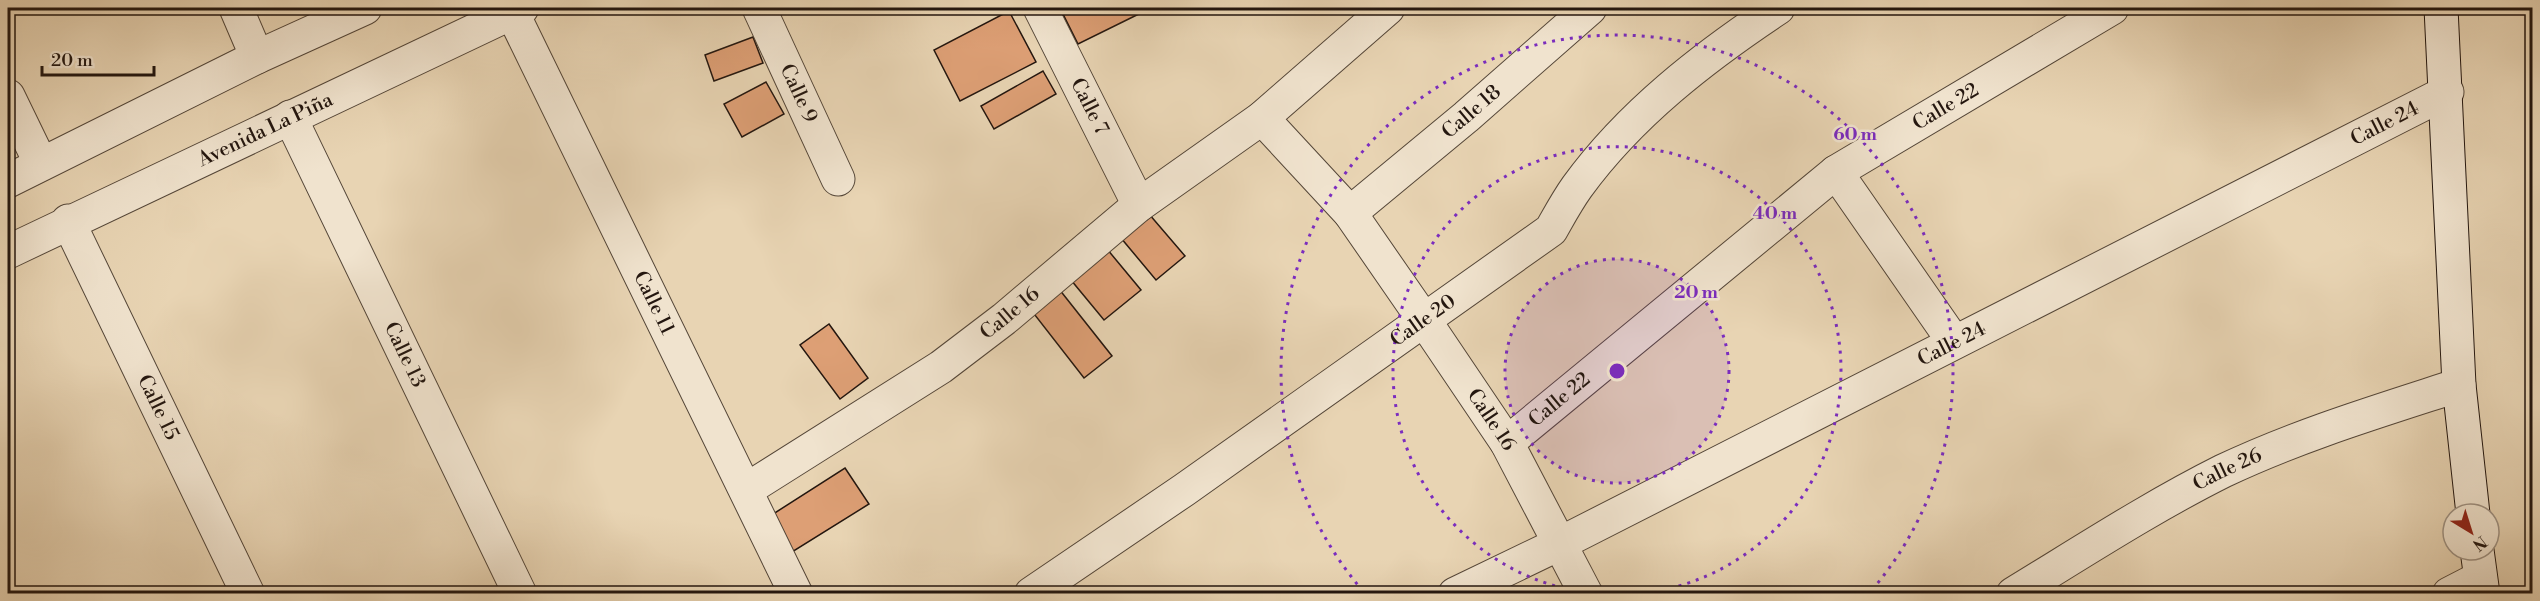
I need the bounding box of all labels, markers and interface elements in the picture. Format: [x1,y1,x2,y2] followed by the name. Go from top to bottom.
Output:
[42,39,154,77] scale bar
[51,49,93,72] text: 20 m
[774,60,823,127] street label: Calle 9
[1065,74,1114,139] street label: Calle 7
[1908,77,1983,136] street label: Calle 22
[1437,79,1506,144] street label: Calle 18
[193,87,338,173] street label: Avenida La Piña
[2346,96,2423,151] street label: Calle 24
[1833,123,1877,146] text: 60 m
[1753,202,1798,225] text: 40 m
[628,267,680,339] street label: Calle 11
[1674,281,1718,304] text: 20 m
[975,282,1045,345] street label: Calle 16
[1385,289,1461,352] street label: Calle 20
[1913,316,1990,372] street label: Calle 24
[378,318,431,392] street label: Calle 13
[1607,361,1627,381] centre of rings
[1523,367,1596,433] street label: Calle 22
[132,371,184,444] street label: Calle 15
[1461,384,1521,455] street label: Calle 16
[2189,443,2266,497] street label: Calle 26
[2441,502,2501,562] north arrow
[2468,531,2491,555] text: N

